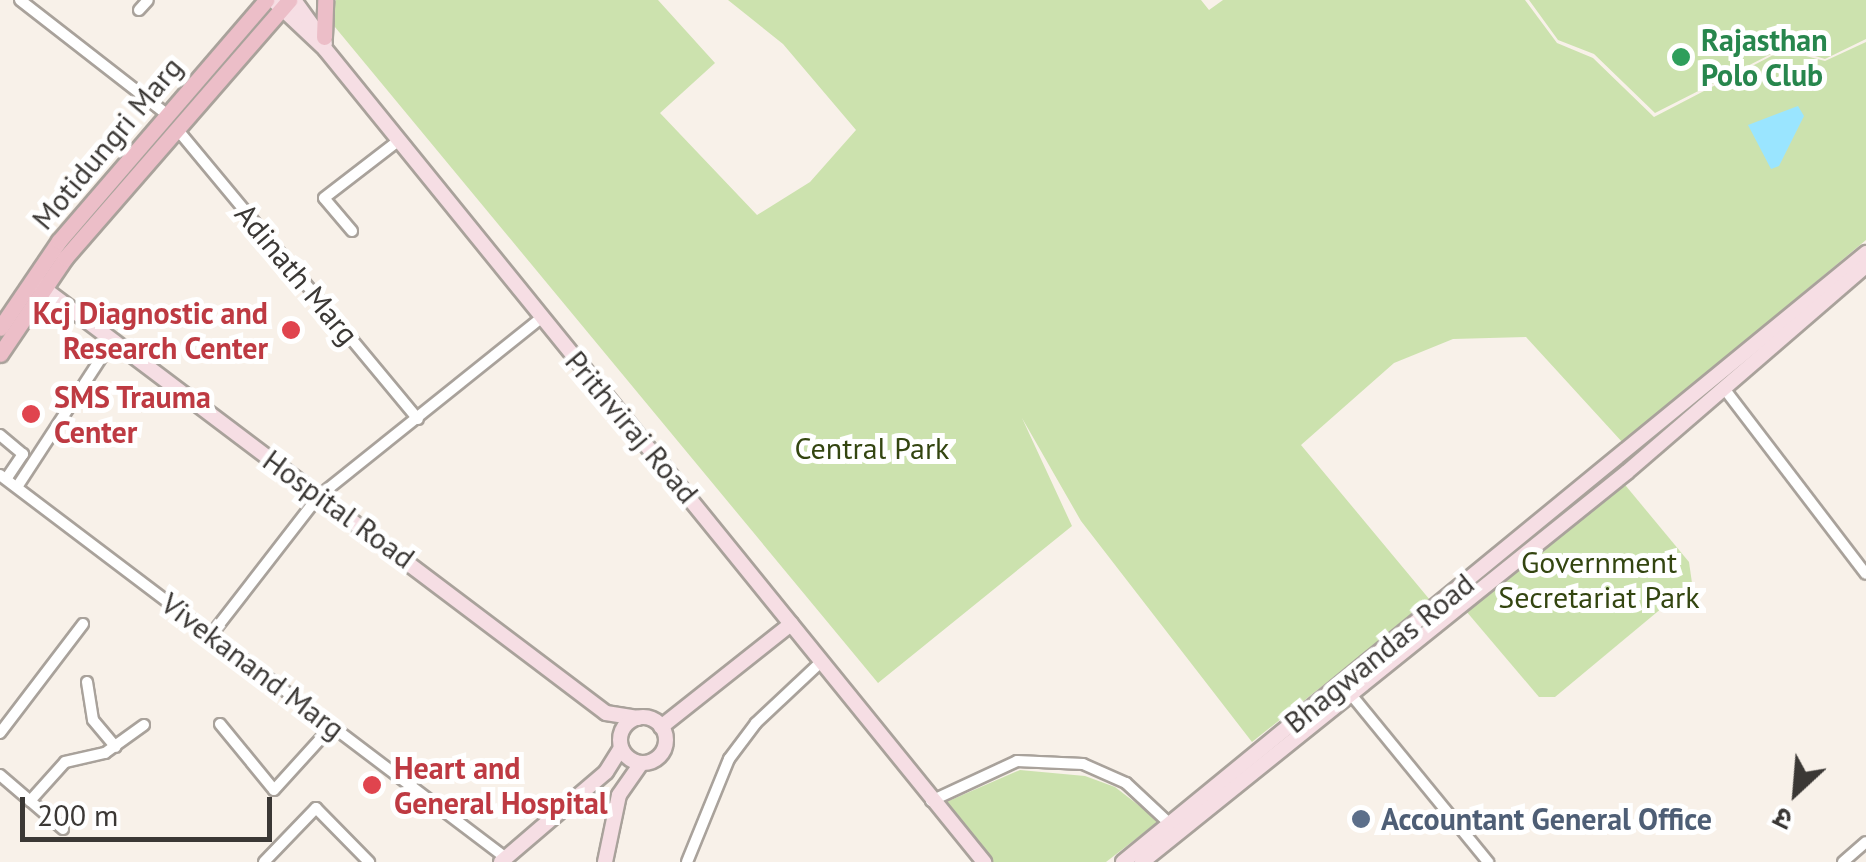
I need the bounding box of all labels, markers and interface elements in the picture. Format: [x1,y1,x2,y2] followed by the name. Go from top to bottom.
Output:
[1701,22,1828,92] place label: Rajasthan Polo Club
[1670,46,1692,68] marker: Rajasthan Polo Club
[24,49,190,237] street label: Motidungri Marg
[228,196,366,352] street label: Adinath Marg
[32,295,268,366] place label: Kcj Diagnostic and Research Center
[278,317,304,343] marker: Kcj Diagnostic and Research Center
[558,344,706,510] street label: Prithviraj Road
[54,379,212,450] place label: SMS Trauma Center
[18,401,44,427] marker: SMS Trauma Center
[795,430,949,466] park label: Central Park
[256,442,422,576] street label: Hospital Road
[1498,544,1700,614] park label: Government Secretariat Park
[1277,566,1481,740] street label: Bhagwandas Road
[154,585,352,747] street label: Vivekanand Marg
[1746,742,1846,842] north arrow
[394,750,608,820] place label: Heart and General Hospital
[359,772,385,798] marker: Heart and General Hospital
[25,777,278,839] scale bar
[37,795,118,834] text: 200 m
[1767,799,1798,840] text: उ
[1381,801,1713,837] place label: Accountant General Office
[1350,808,1372,830] marker: Accountant General Office

